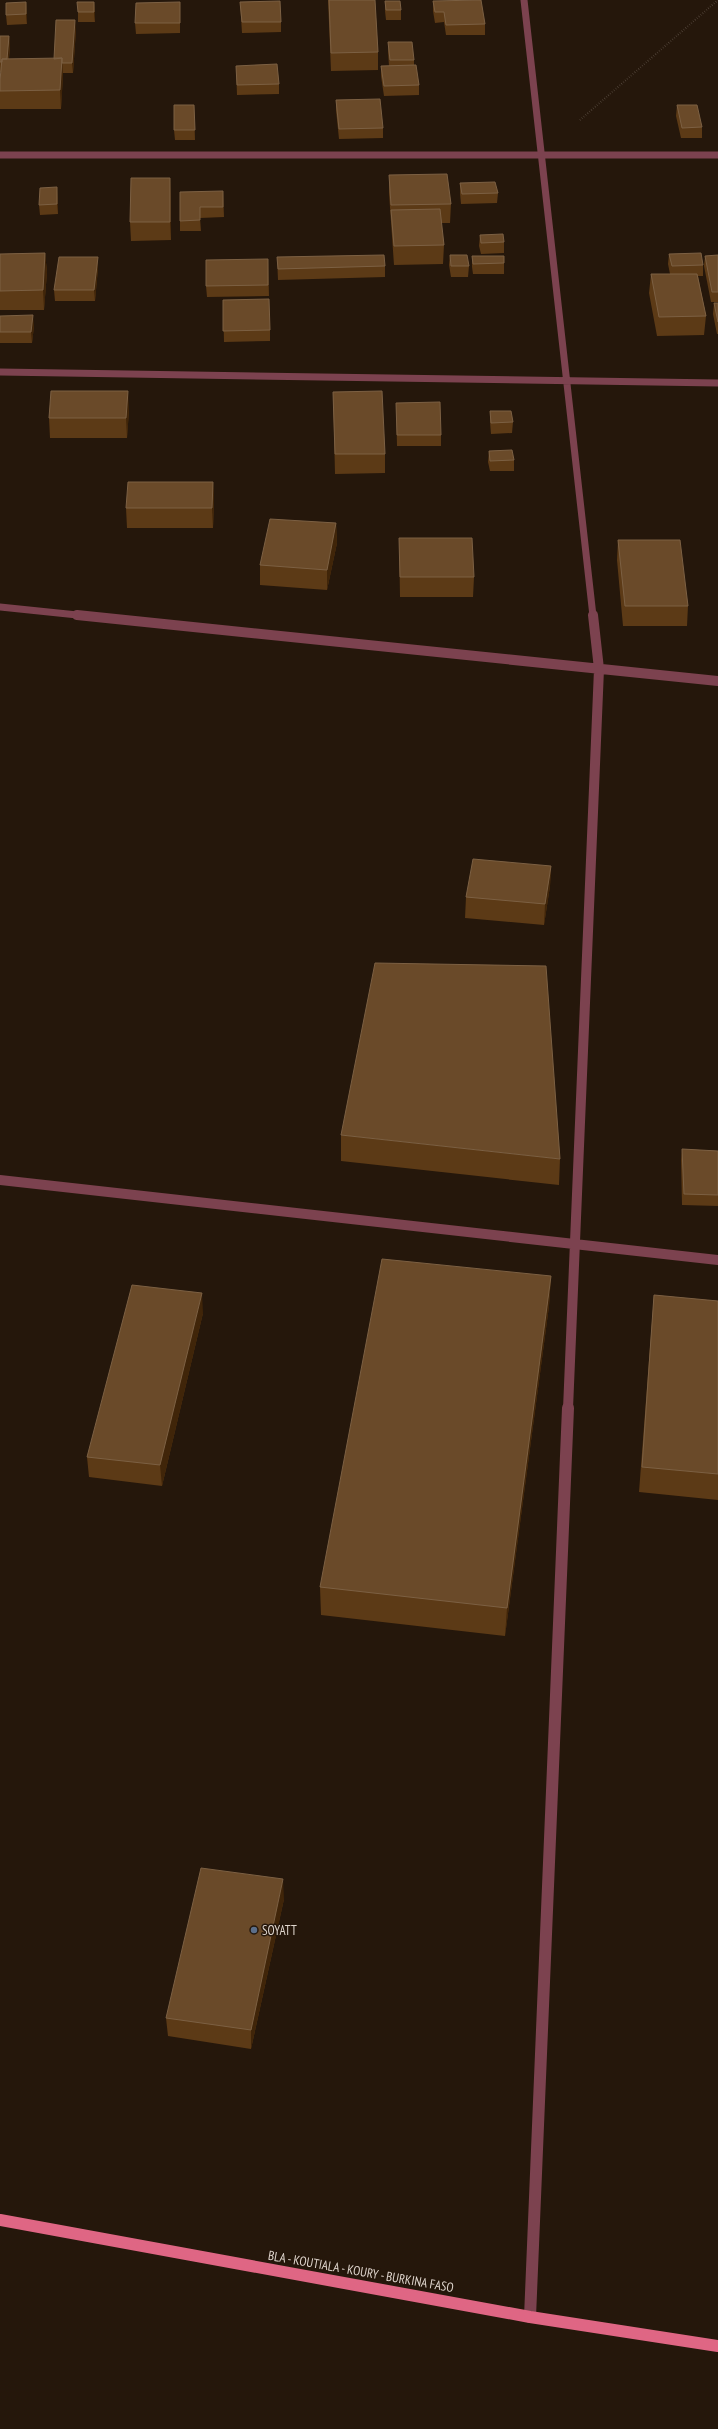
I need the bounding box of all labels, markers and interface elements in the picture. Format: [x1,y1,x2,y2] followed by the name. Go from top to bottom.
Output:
[262,1922,297,1939] place label: SOYATT
[249,1925,259,1935] marker: SOYATT
[267,2247,455,2296] street label: BLA - KOUTIALA - KOURY - BURKINA FASO

